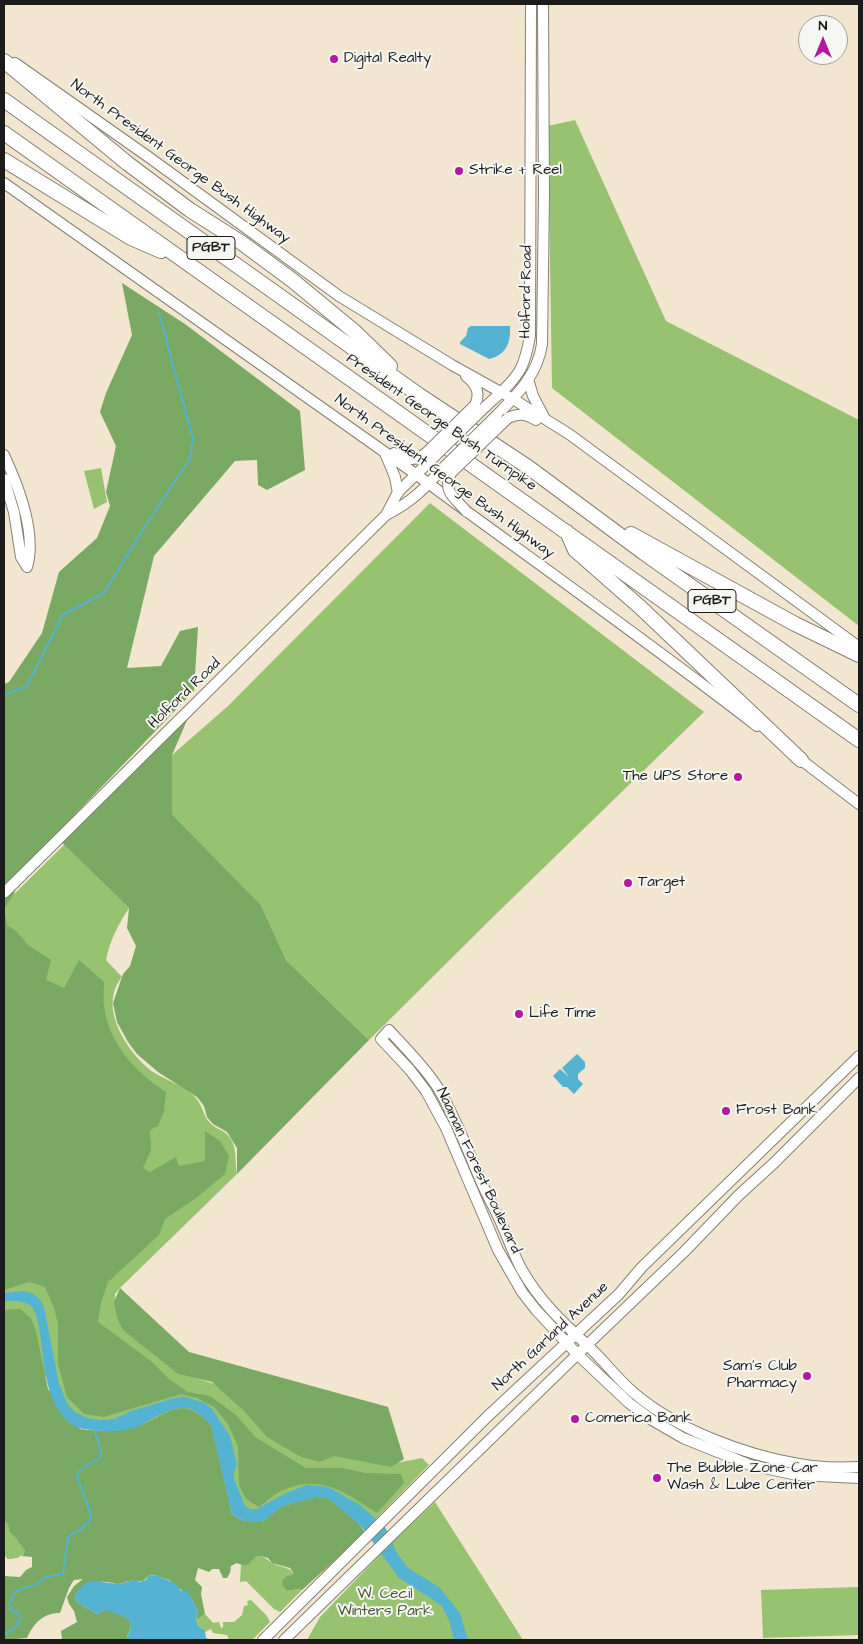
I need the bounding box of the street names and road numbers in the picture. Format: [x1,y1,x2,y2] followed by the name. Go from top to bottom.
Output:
[66,76,294,248] street label: North President George Bush Highway
[187,237,235,260] road number: PGBT
[517,245,537,339] street label: Holford Road
[342,350,540,496] street label: President George Bush Turnpike
[330,391,558,563] street label: North President George Bush Highway
[688,590,736,612] road number: PGBT
[145,655,225,733] street label: Holford Road
[432,1085,524,1257] street label: Naaman Forest Boulevard
[489,1279,613,1395] street label: North Garland Avenue

